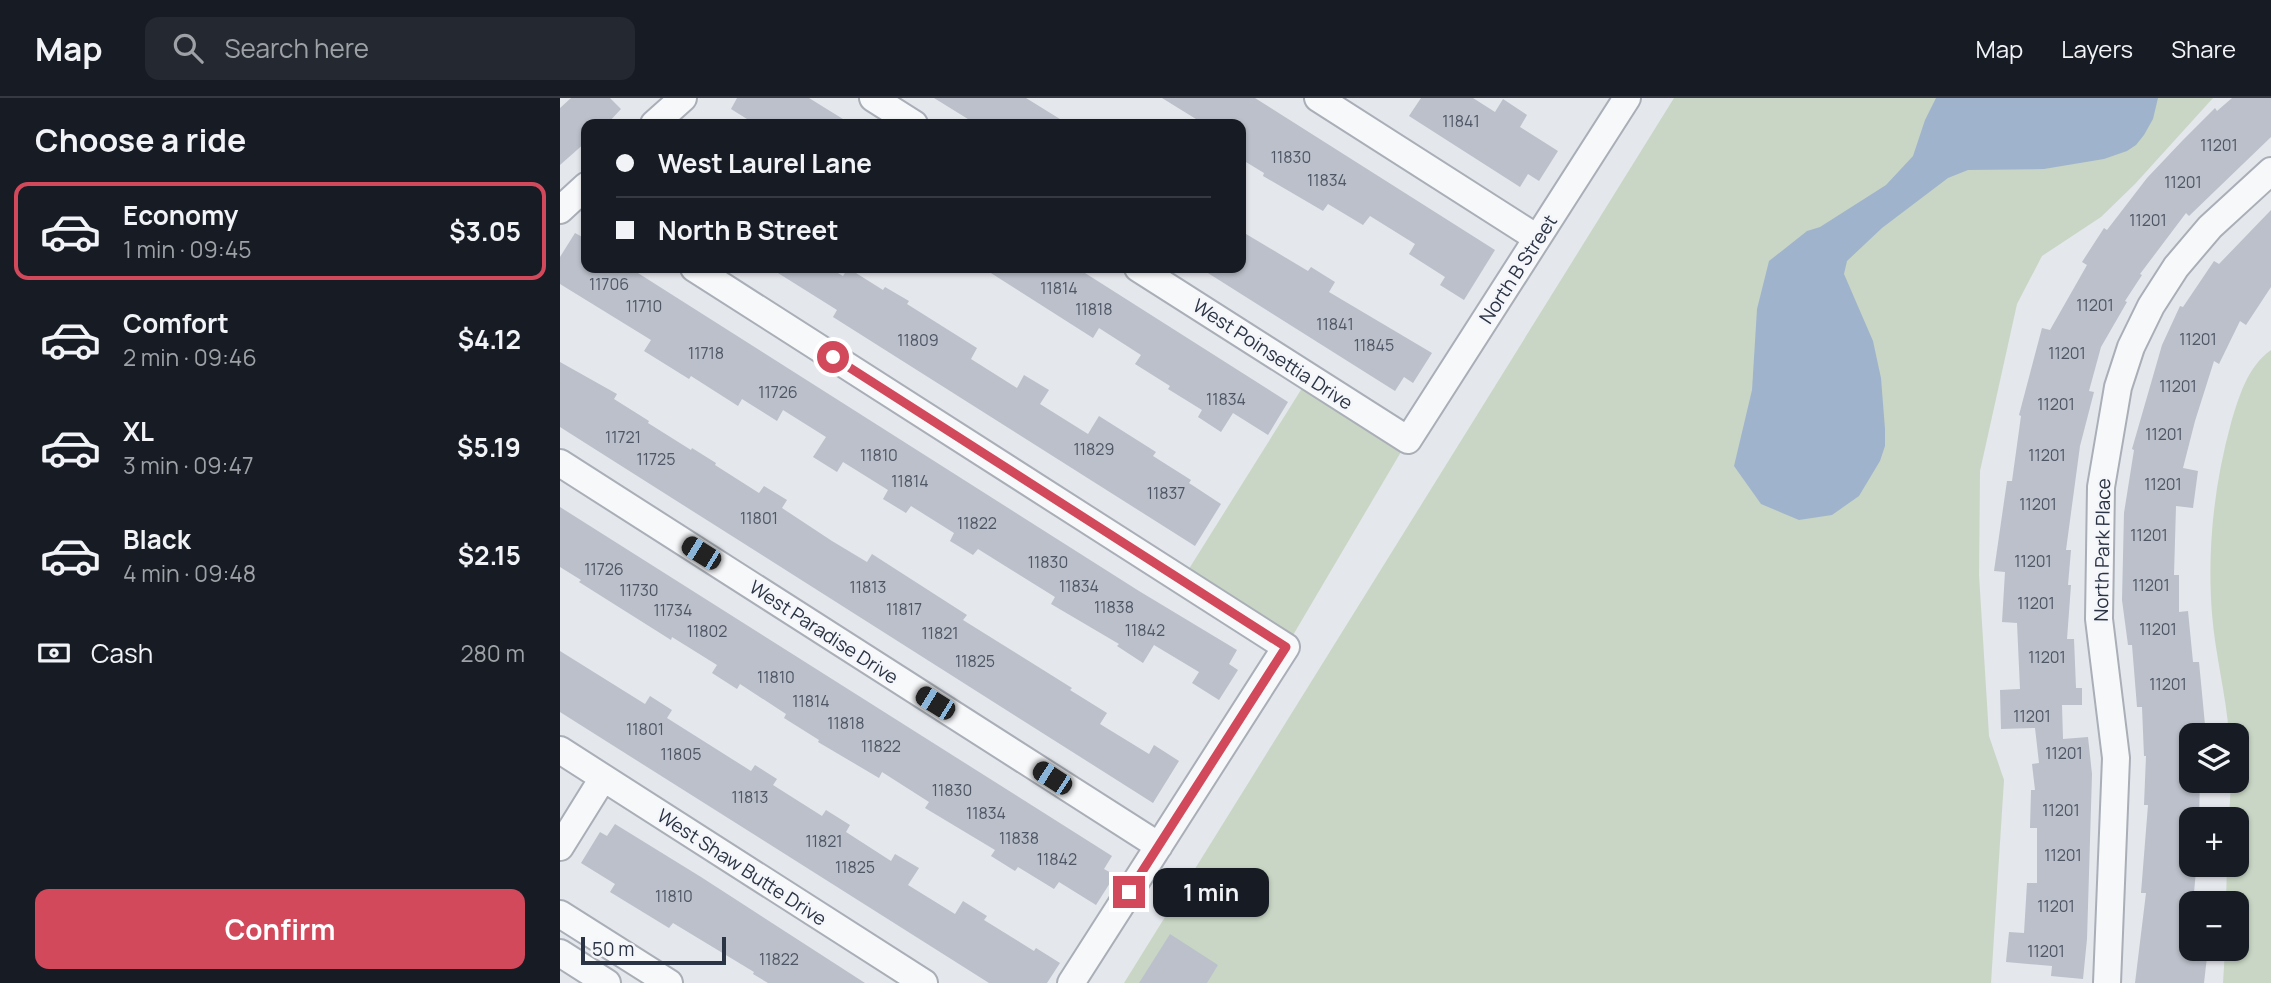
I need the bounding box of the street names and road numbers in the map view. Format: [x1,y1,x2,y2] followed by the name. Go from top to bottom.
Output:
[1473,209,1563,329] street label: North B Street
[1188,292,1358,416] street label: West Poinsettia Drive
[2088,478,2116,622] street label: North Park Place
[744,574,904,690] street label: West Paradise Drive
[652,802,832,932] street label: West Shaw Butte Drive

